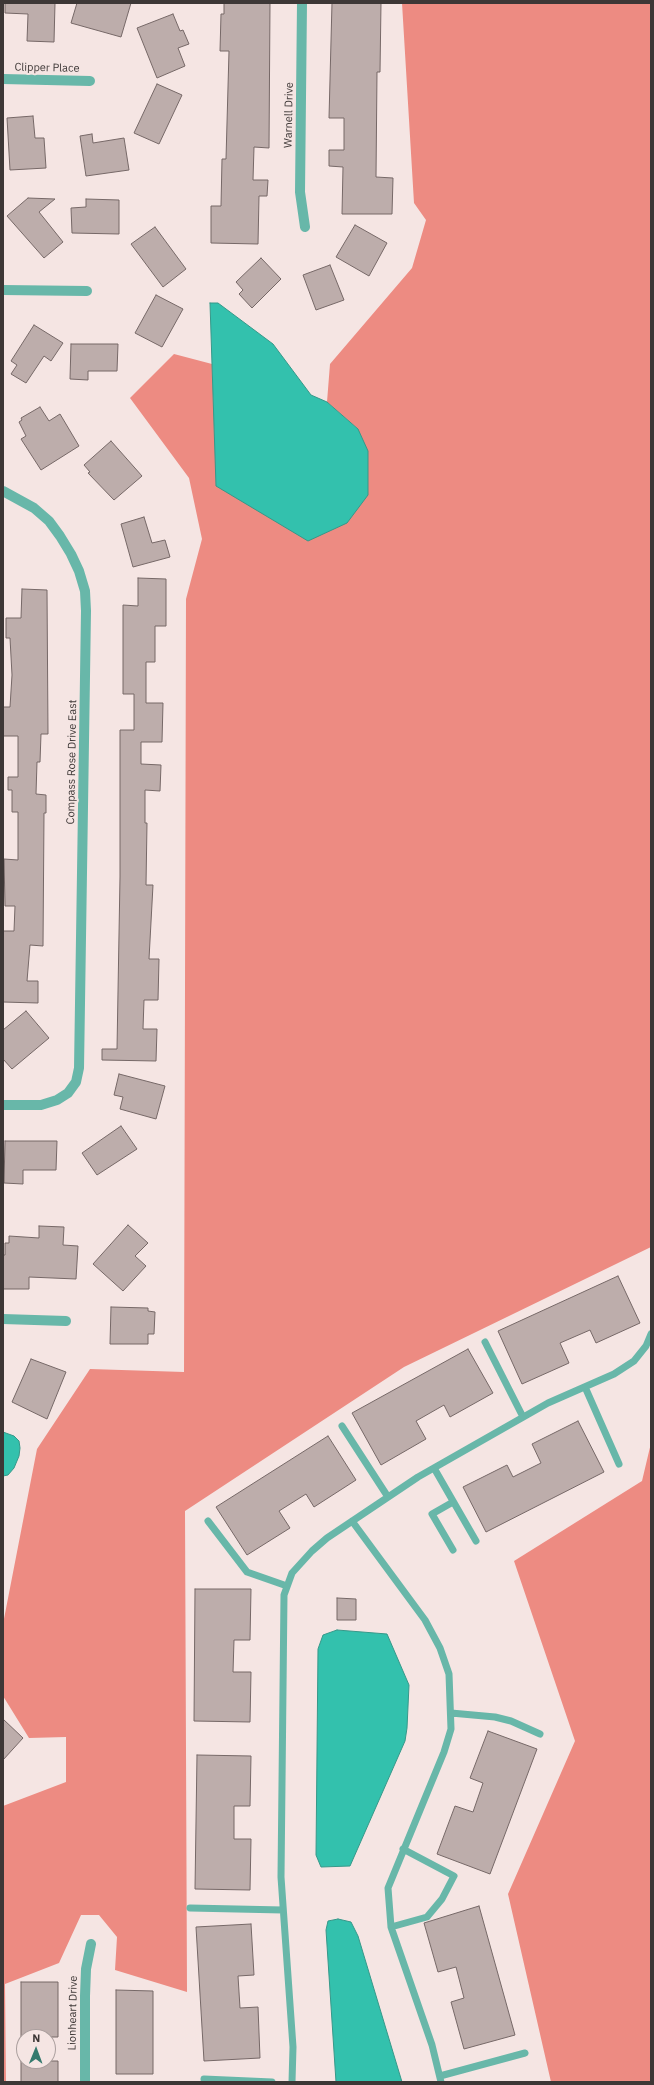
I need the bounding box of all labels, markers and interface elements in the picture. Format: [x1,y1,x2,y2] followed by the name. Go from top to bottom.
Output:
[14,61,80,75] street label: Clipper Place
[282,82,296,148] street label: Warnell Drive
[64,700,80,824] street label: Compass Rose Drive East
[66,1975,80,2051] street label: Lionheart Drive
[16,2029,56,2069] north arrow
[32,2031,40,2045] text: N

